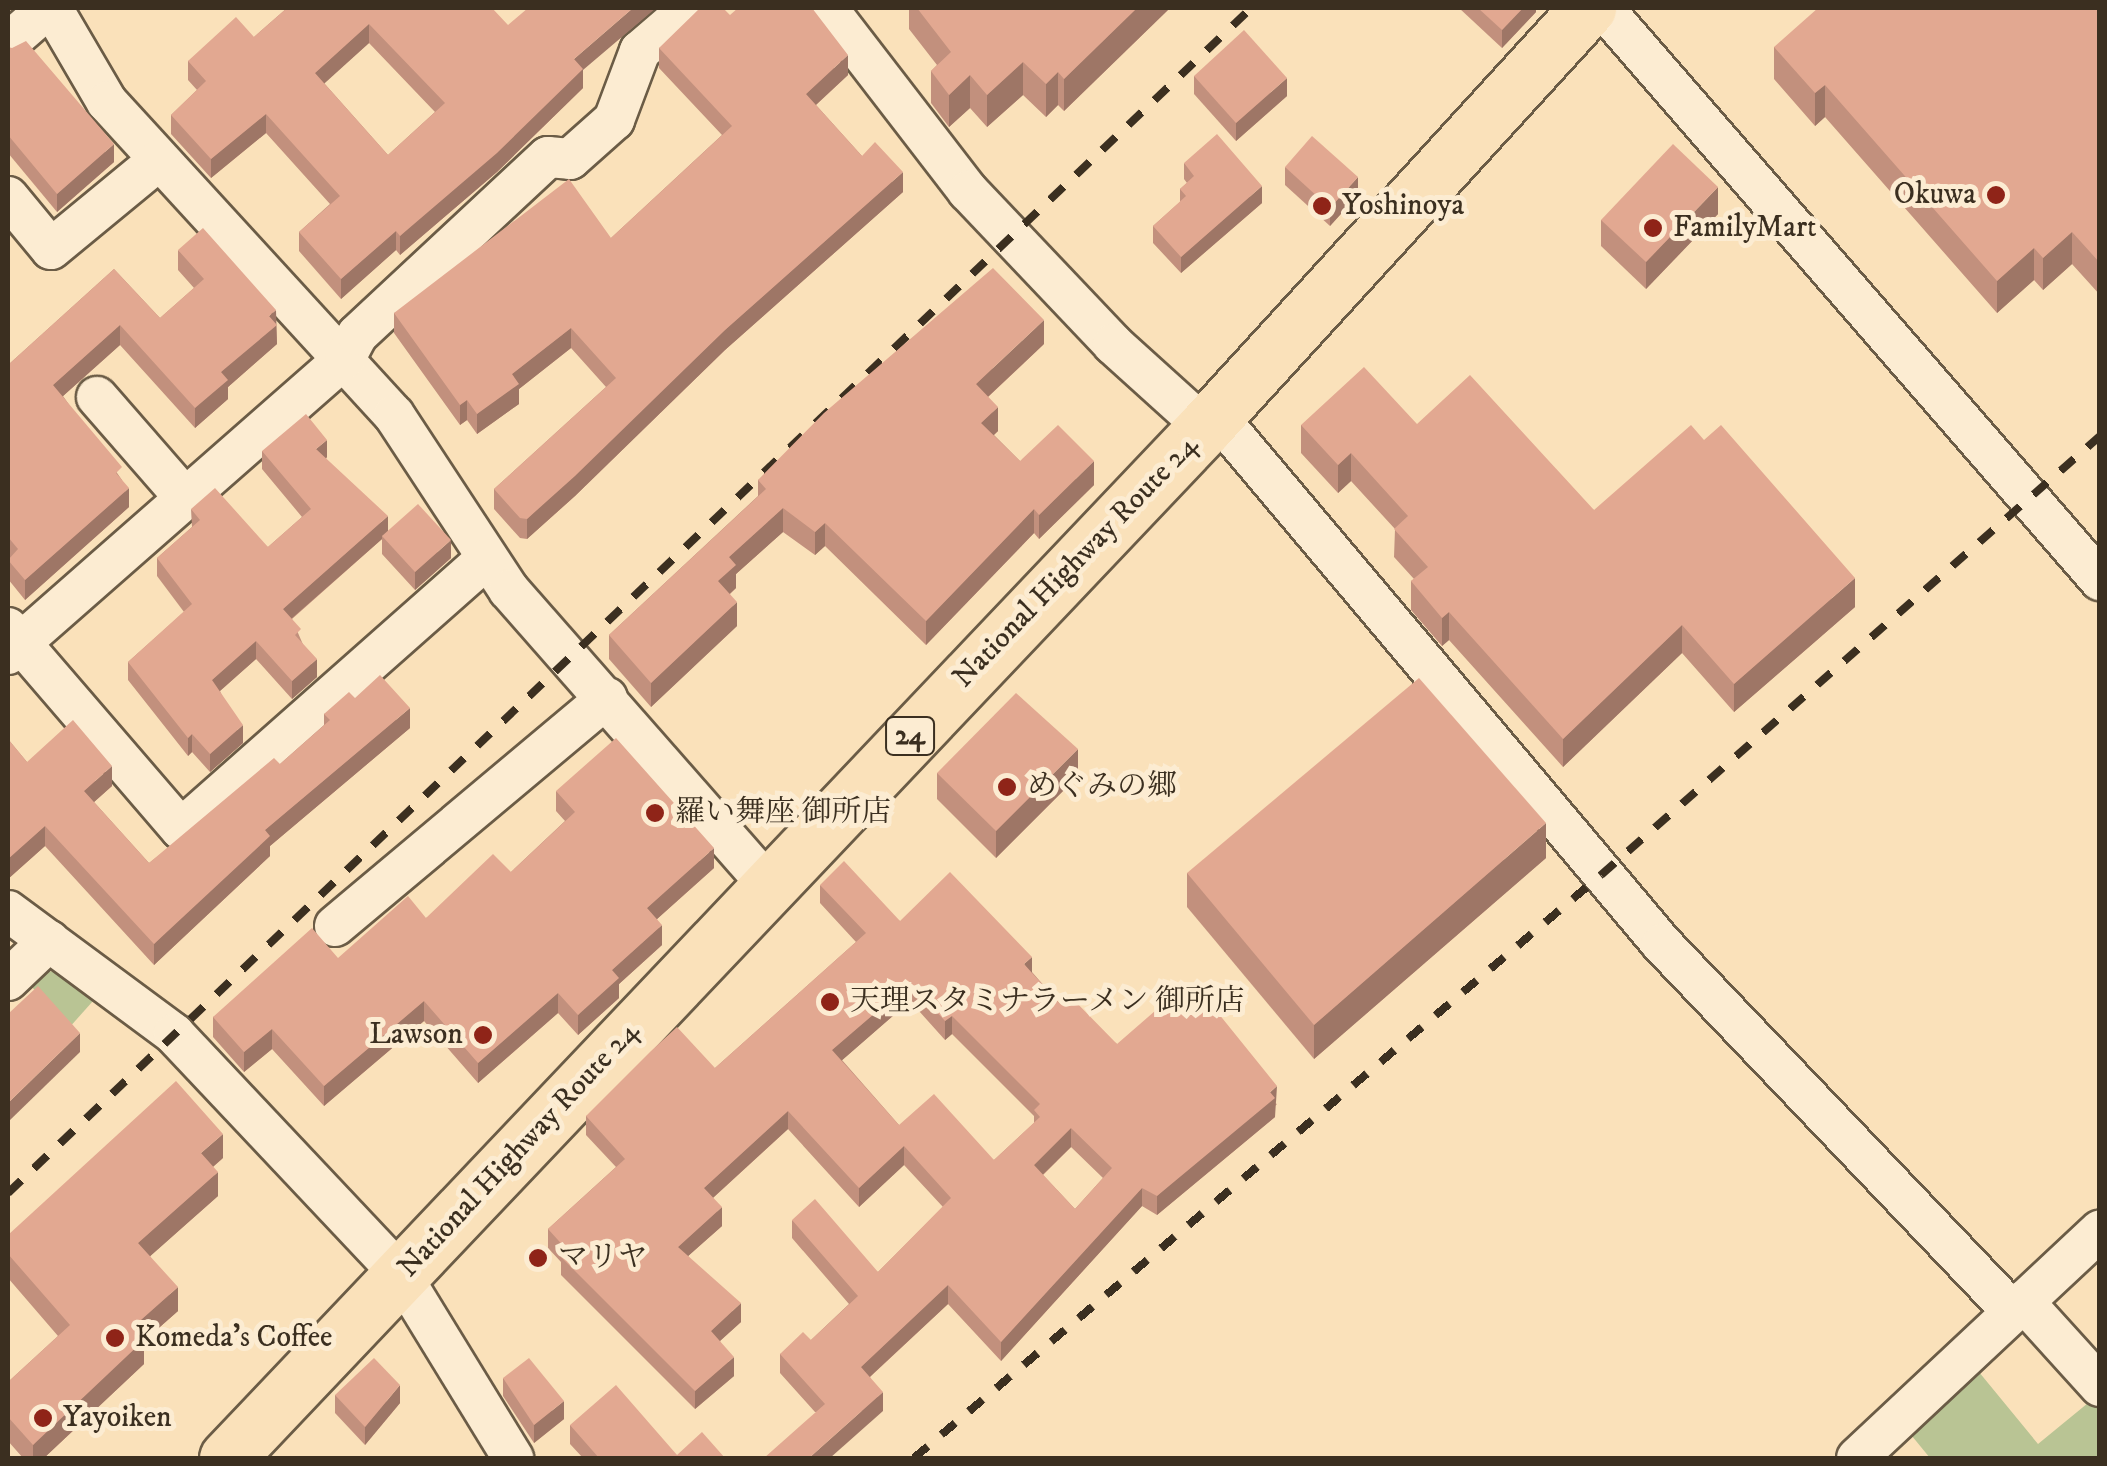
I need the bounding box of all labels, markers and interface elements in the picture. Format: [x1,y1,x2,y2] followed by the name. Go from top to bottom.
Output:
[1894,177,1976,213] place label: Okuwa
[1985,184,2007,206] marker: Okuwa
[1342,188,1464,224] place label: Yoshinoya
[1311,195,1333,217] marker: Yoshinoya
[1673,210,1817,246] place label: FamilyMart
[1642,217,1664,239] marker: FamilyMart
[946,428,1206,696] street label: National Highway Route 24
[885,713,935,759] road number: 24
[1027,769,1177,805] place label: めぐみの郷
[996,776,1018,798] marker: めぐみの郷
[675,795,891,831] place label: 羅い舞座 御所店
[644,802,666,824] marker: 羅い舞座 御所店
[850,984,1246,1020] place label: 天理スタミナラーメン 御所店
[819,991,841,1013] marker: 天理スタミナラーメン 御所店
[391,1014,647,1286] street label: National Highway Route 24
[369,1017,463,1053] place label: Lawson
[472,1024,494,1046] marker: Lawson
[558,1240,648,1276] place label: マリヤ
[527,1247,549,1269] marker: マリヤ
[135,1320,333,1356] place label: Komeda's Coffee
[104,1327,126,1349] marker: Komeda's Coffee
[63,1400,172,1436] place label: Yayoiken
[32,1407,54,1429] marker: Yayoiken

